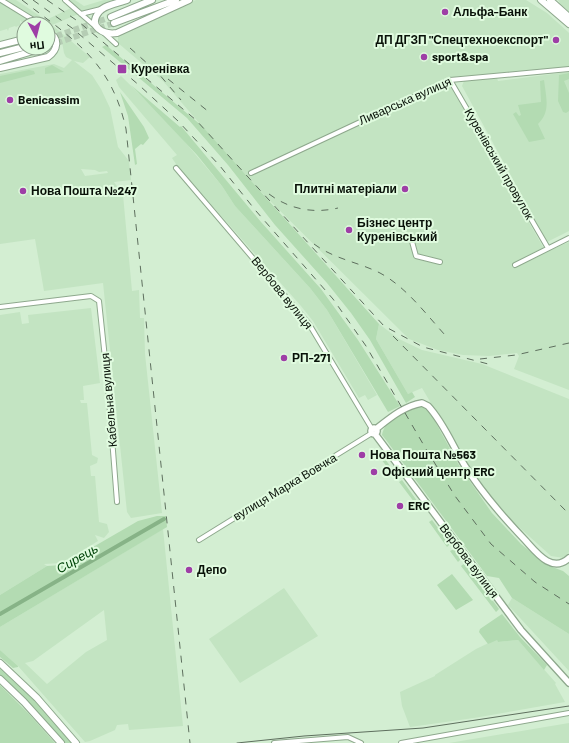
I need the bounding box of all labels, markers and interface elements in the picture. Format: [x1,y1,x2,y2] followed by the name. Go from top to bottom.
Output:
[453,4,528,19] place label: Альфа-Банк
[440,7,450,17] marker: Альфа-Банк
[16,16,56,56] north arrow
[375,32,549,47] place label: ДП ДГЗП "Спецтехноекспорт"
[551,35,561,45] marker: ДП ДГЗП "Спецтехноекспорт"
[29,39,45,54] text: Пн
[432,49,488,63] place label: sport&spa
[419,52,429,62] marker: sport&spa
[131,61,190,76] place label: Куренівка
[116,63,128,75] marker: Куренівка
[356,73,453,128] street label: Ливарська вулиця
[18,92,79,106] place label: Benicassim
[5,95,15,105] marker: Benicassim
[461,106,538,223] street label: Куренівський провулок
[294,181,397,196] place label: Плитні матеріали
[31,183,137,197] place label: Нова Пошта №247
[400,184,410,194] marker: Плитні матеріали
[18,186,28,196] marker: Нова Пошта №247
[357,215,437,244] place label: Бізнес центр Куренівський
[344,225,354,235] marker: Бізнес центр Куренівський
[249,253,316,332] street label: Вербова вулиця
[292,350,331,364] place label: РП-271
[97,352,120,448] street label: Кабельна вулиця
[279,353,289,363] marker: РП-271
[370,447,476,461] place label: Нова Пошта №563
[230,449,340,523] street label: вулиця Марка Вовчка
[357,450,367,460] marker: Нова Пошта №563
[382,464,495,479] place label: Офісний центр ERC
[369,467,379,477] marker: Офісний центр ERC
[408,498,430,512] place label: ERC
[395,501,405,511] marker: ERC
[437,521,502,601] street label: Вербова вулиця
[53,540,101,576] water label: Сирець
[197,562,227,577] place label: Депо
[184,565,194,575] marker: Депо

